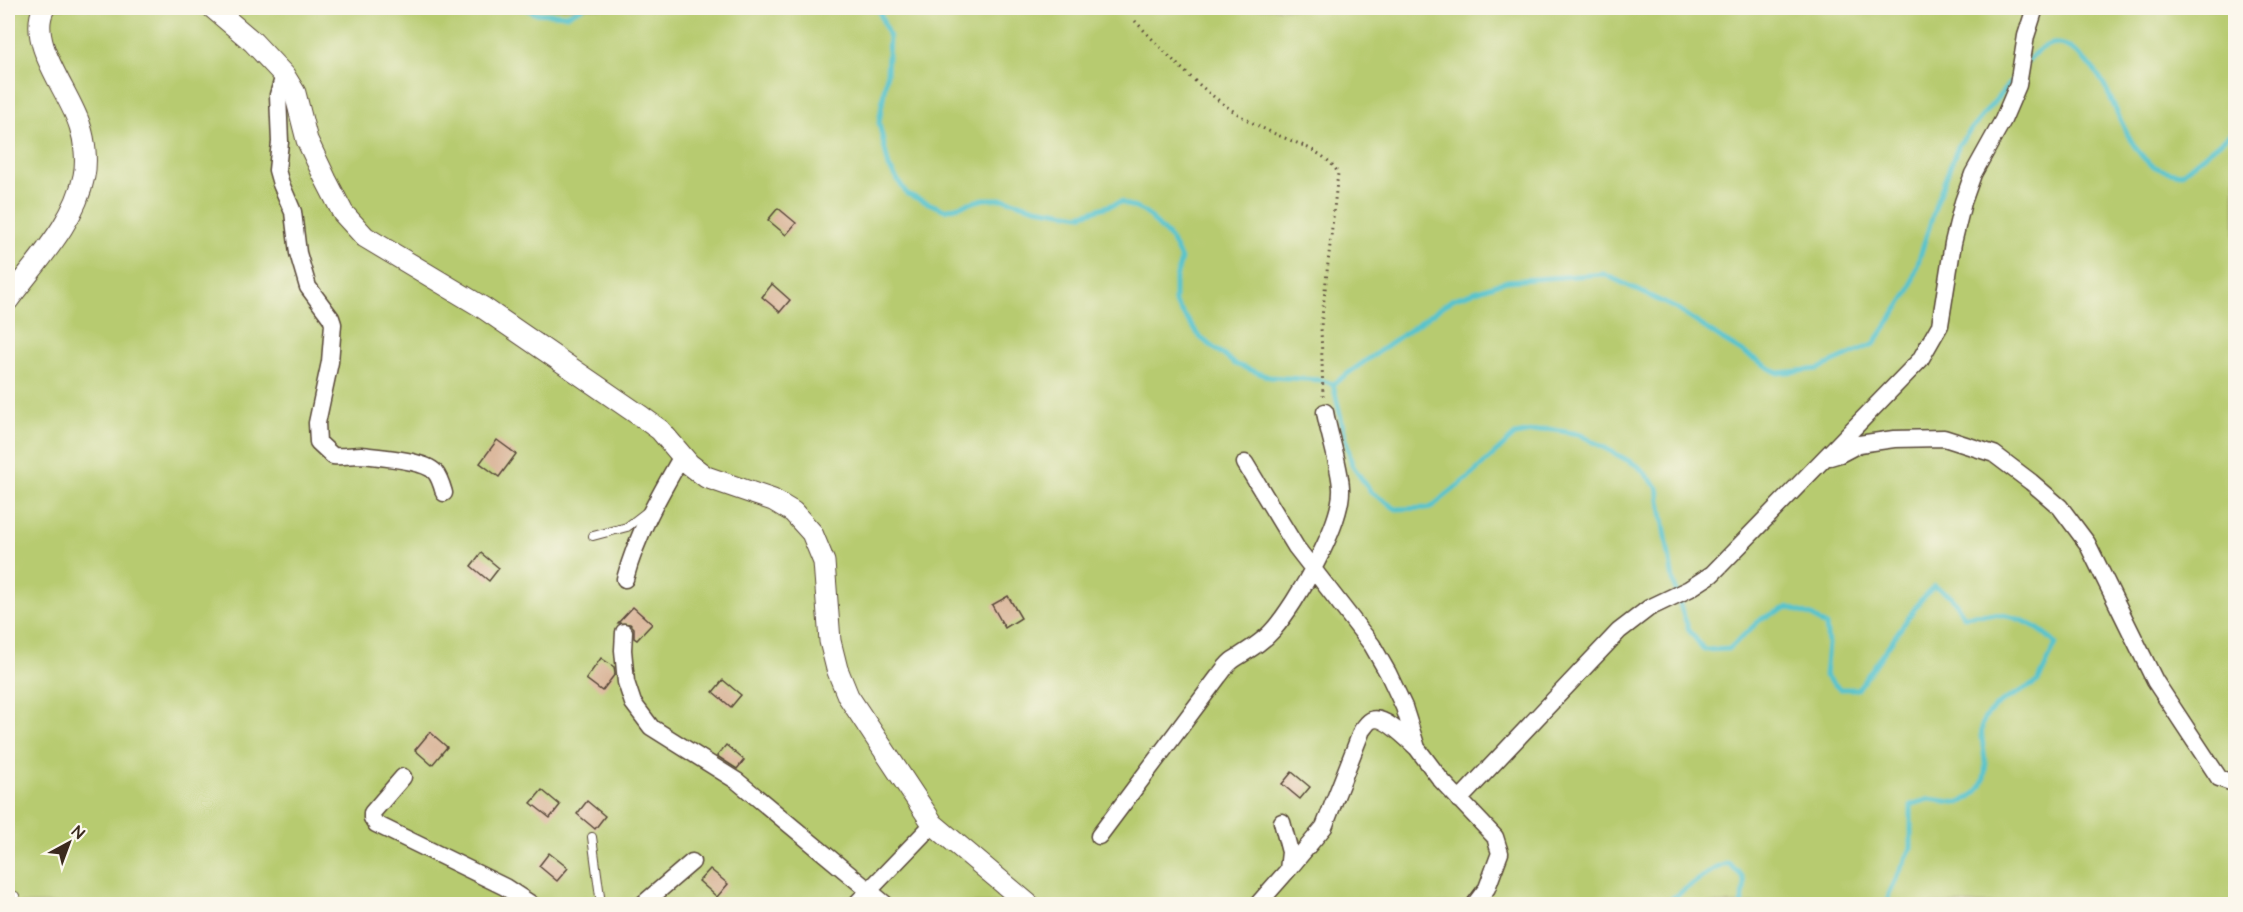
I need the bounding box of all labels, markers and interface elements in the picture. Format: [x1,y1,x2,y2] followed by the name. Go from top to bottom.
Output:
[39,813,99,873] north arrow
[67,821,89,844] text: N

